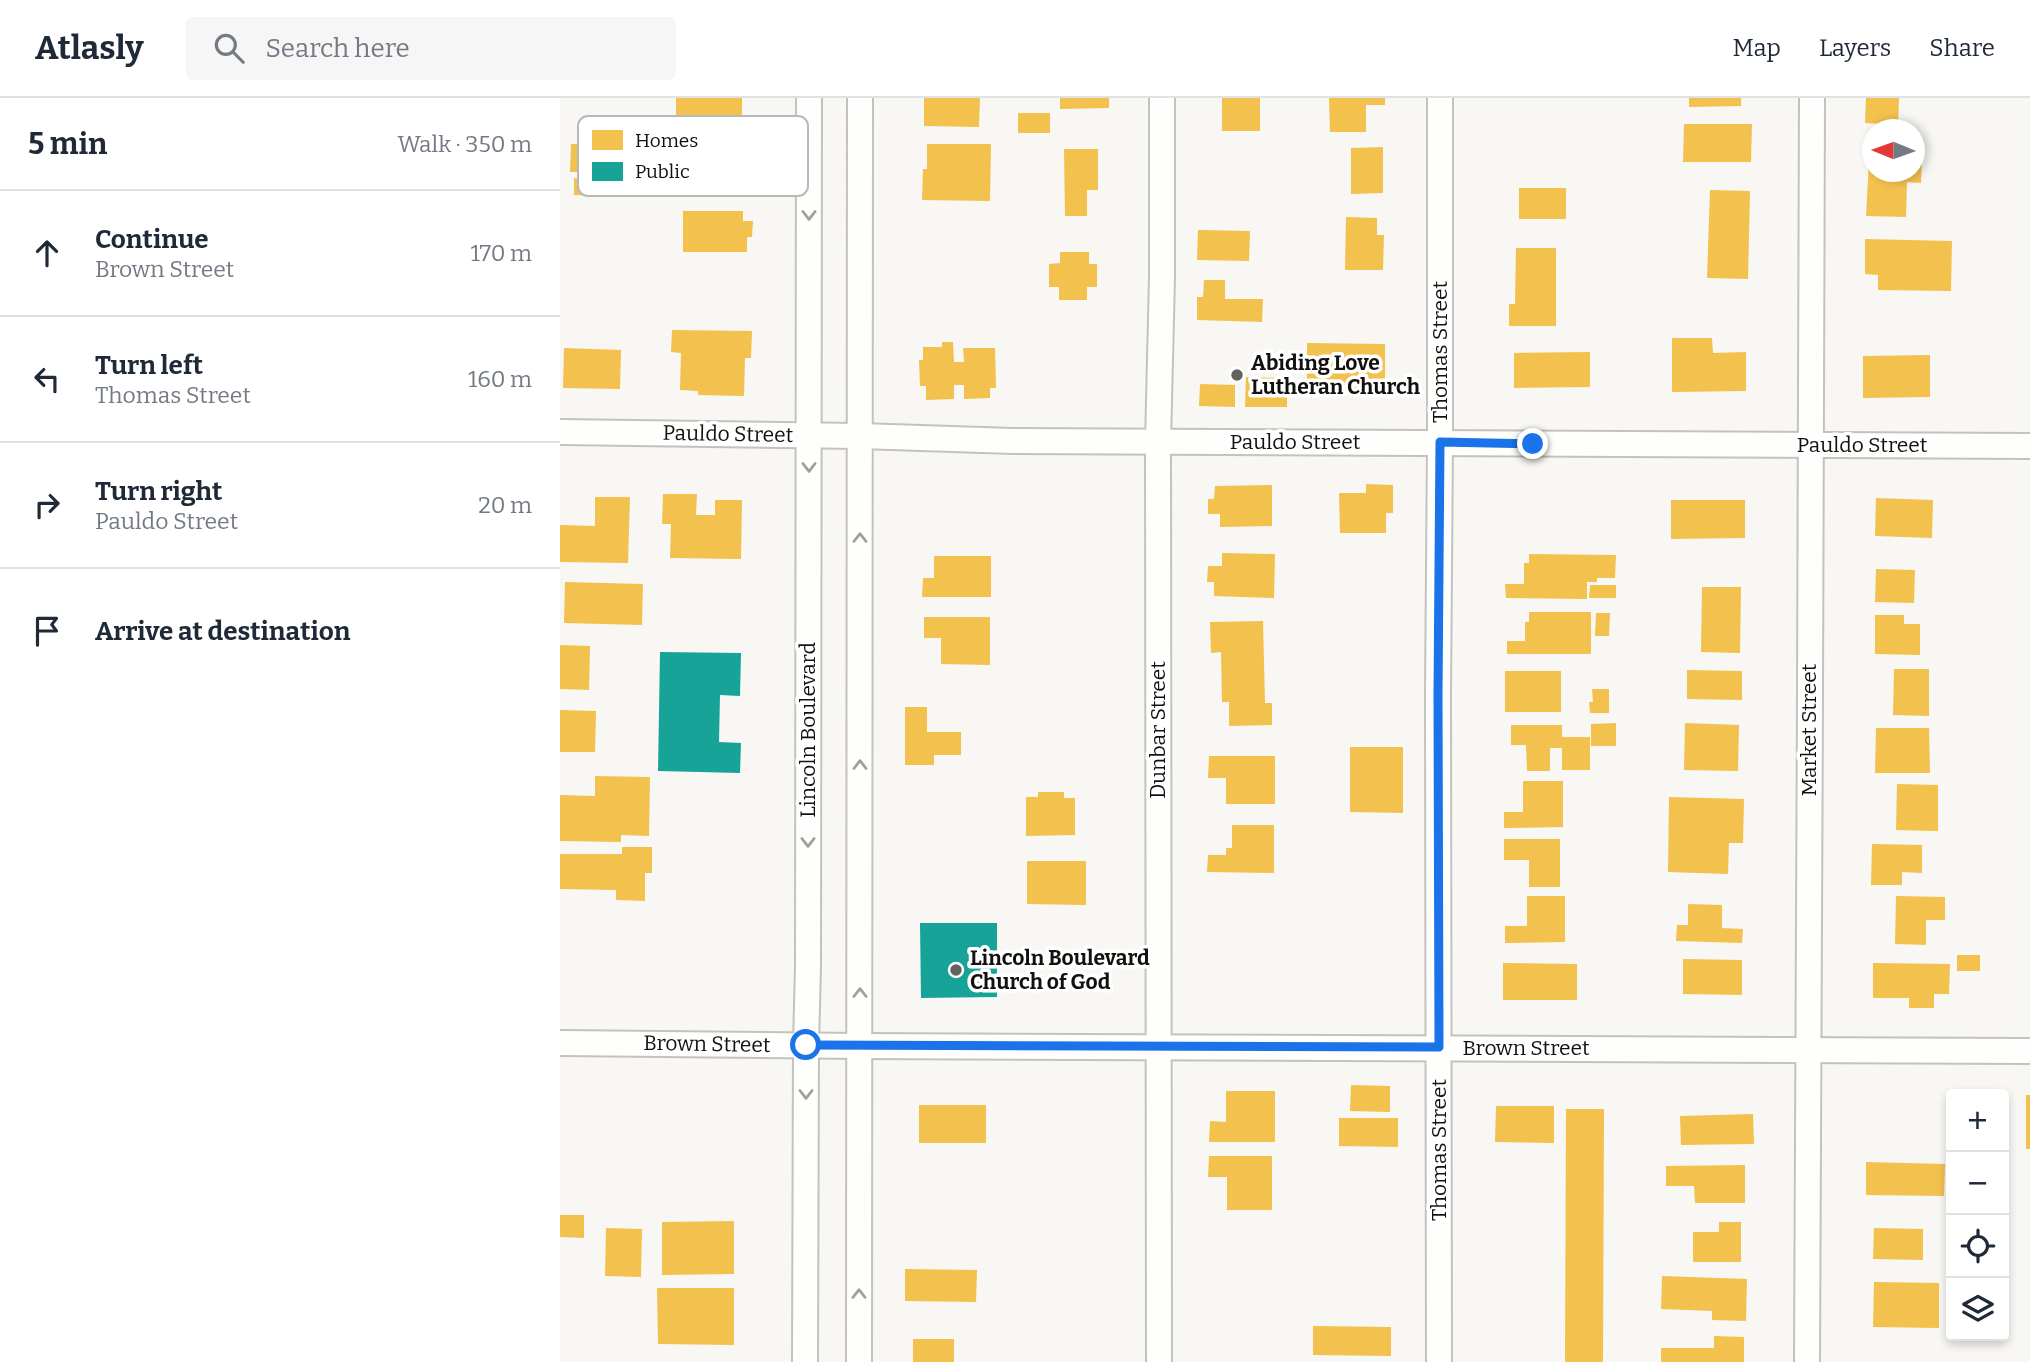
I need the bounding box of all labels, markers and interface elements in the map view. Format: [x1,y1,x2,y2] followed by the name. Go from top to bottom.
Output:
[186,17,676,80] search box
[35,28,144,68] text: Atlasly
[210,29,248,67] icon: search
[266,33,410,64] text: Search here
[1733,34,1781,62] text: Map
[1819,34,1891,62] text: Layers
[1929,34,1995,62] text: Share
[578,116,808,196] legend
[1862,119,1925,182] north arrow
[28,126,107,162] text: 5 min
[635,129,698,152] text: Homes
[397,130,532,158] text: Walk · 350 m
[635,160,690,183] text: Public
[801,210,817,221] one-way arrow
[95,224,209,255] text: Continue
[28,234,66,272] icon: ahead
[470,239,532,267] text: 170 m
[95,255,234,283] text: Brown Street
[1427,280,1453,423] street label: Thomas Street
[95,350,203,381] text: Turn left
[1251,350,1421,400] place label: Abiding Love Lutheran Church
[28,360,66,398] icon: left
[468,365,532,393] text: 160 m
[1229,367,1245,383] marker: Abiding Love Lutheran Church
[95,381,251,409] text: Thomas Street
[662,420,794,448] street label: Pauldo Street
[1517,428,1548,459] route end
[1230,429,1361,455] street label: Pauldo Street
[1797,432,1928,458] street label: Pauldo Street
[801,462,817,473] one-way arrow
[95,476,222,507] text: Turn right
[28,486,66,524] icon: right
[478,491,532,519] text: 20 m
[95,507,238,535] text: Pauldo Street
[852,532,868,543] one-way arrow
[28,612,66,650] icon: arrive
[95,616,350,647] text: Arrive at destination
[795,642,821,818] street label: Lincoln Boulevard
[1145,661,1171,799] street label: Dunbar Street
[1796,663,1822,796] street label: Market Street
[852,760,868,770] one-way arrow
[800,837,816,847] one-way arrow
[970,945,1150,995] place label: Lincoln Boulevard Church of God
[948,962,964,978] marker: Lincoln Boulevard Church of God
[852,987,868,998] one-way arrow
[790,1029,821,1060] route start
[643,1030,771,1058] street label: Brown Street
[1462,1035,1590,1061] street label: Brown Street
[1426,1078,1452,1221] street label: Thomas Street
[798,1089,814,1099] one-way arrow
[1946,1089,2009,1341] map controls
[1946,1089,2009,1152] button: +
[1946,1152,2009,1215] button: −
[1946,1215,2009,1278] button: locate
[1946,1278,2009,1341] button: layers
[851,1288,867,1299] one-way arrow

